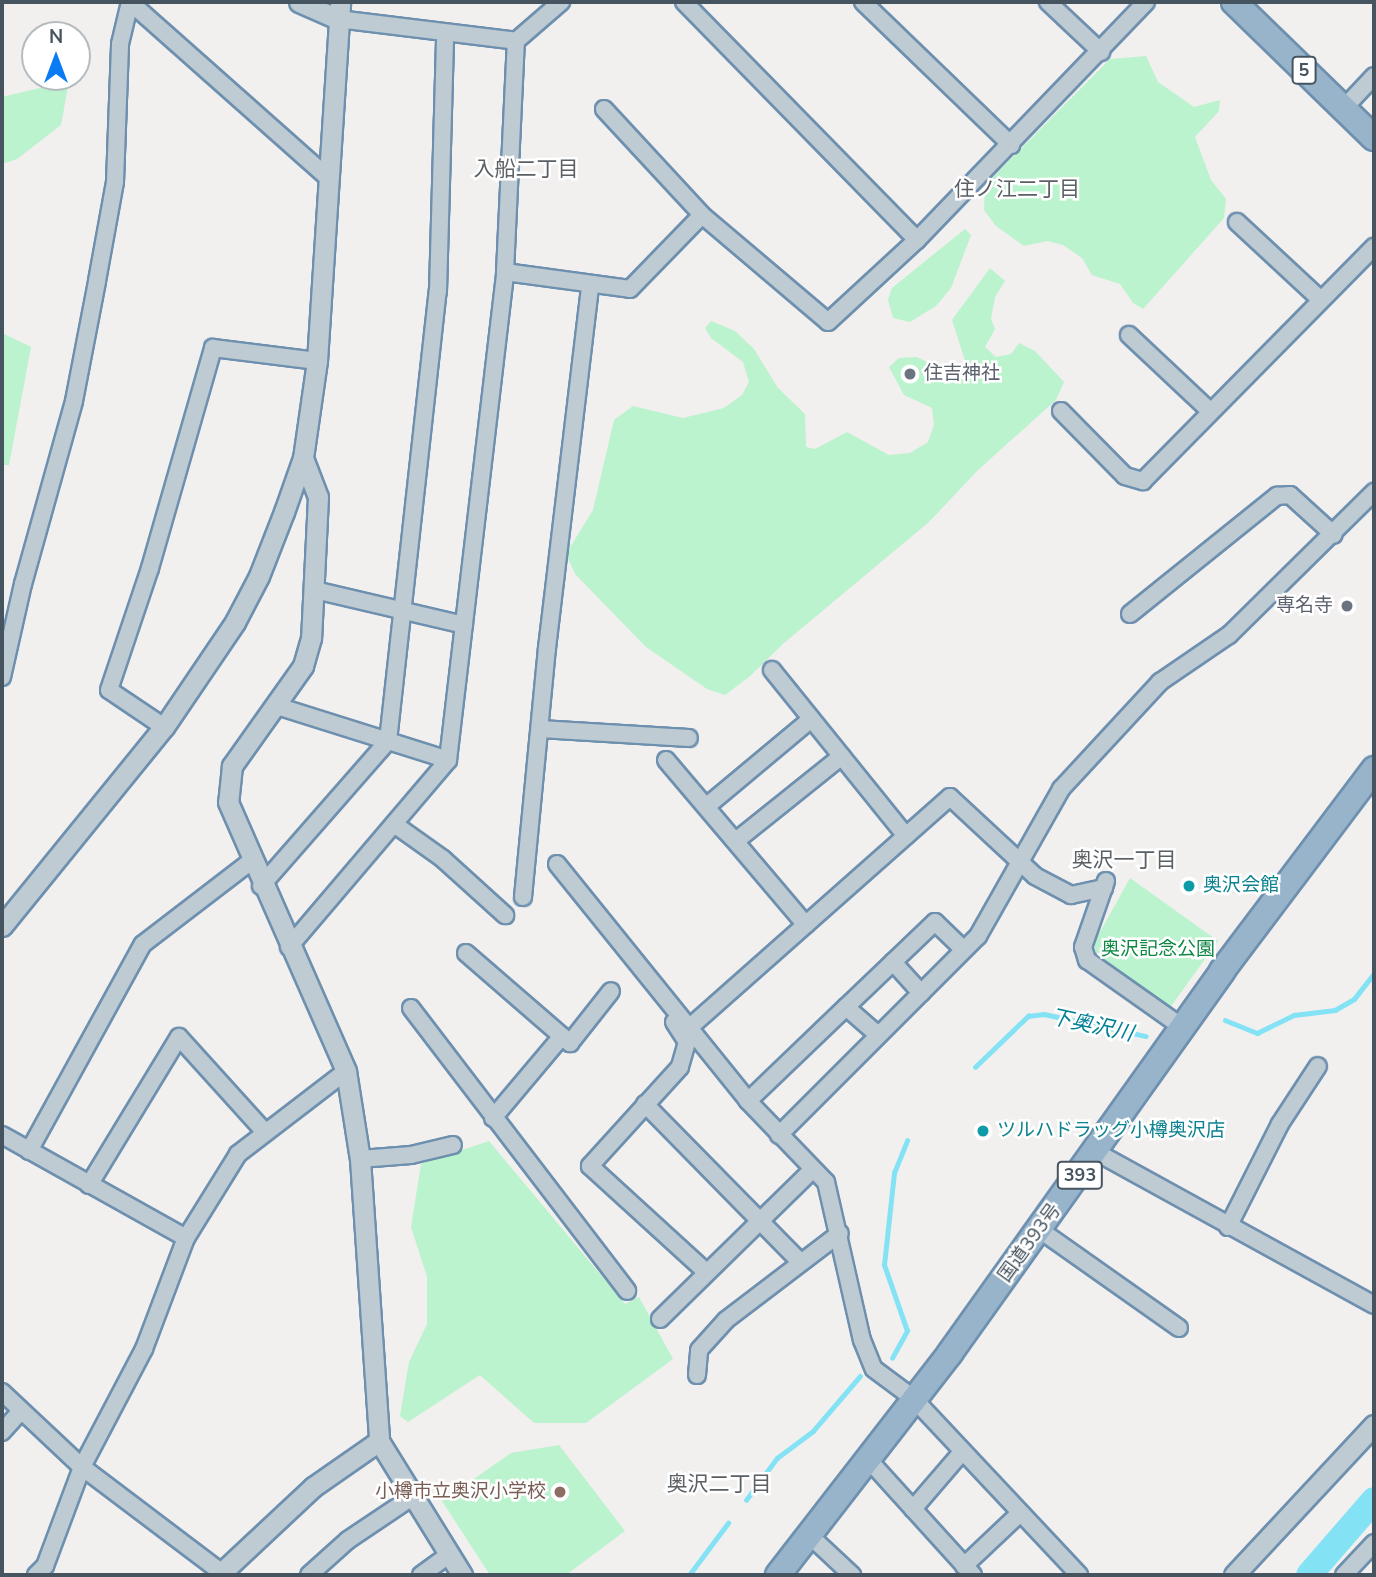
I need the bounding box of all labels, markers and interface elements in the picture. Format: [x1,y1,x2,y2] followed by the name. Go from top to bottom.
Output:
[21,21,91,91] north arrow
[49,24,63,50] text: N
[1290,56,1318,84] road number: 5
[474,156,578,182] district label: 入船二丁目
[954,176,1080,202] district label: 住ノ江二丁目
[924,363,1000,385] place label: 住吉神社
[902,366,918,382] marker: 住吉神社
[1276,595,1333,617] place label: 専名寺
[1339,598,1355,614] marker: 専名寺
[1072,847,1176,873] district label: 奥沢一丁目
[1203,875,1279,897] place label: 奥沢会館
[1181,878,1197,894] marker: 奥沢会館
[1101,939,1215,961] park label: 奥沢記念公園
[1048,1004,1136,1046] water label: 下奥沢川
[997,1120,1225,1142] place label: ツルハドラッグ小樽奥沢店
[975,1123,991,1139] marker: ツルハドラッグ小樽奥沢店
[1056,1160,1104,1190] road number: 393
[994,1199,1066,1287] street label: 国道393号
[667,1471,771,1497] district label: 奥沢二丁目
[375,1481,546,1503] place label: 小樽市立奥沢小学校
[552,1484,568,1500] marker: 小樽市立奥沢小学校

